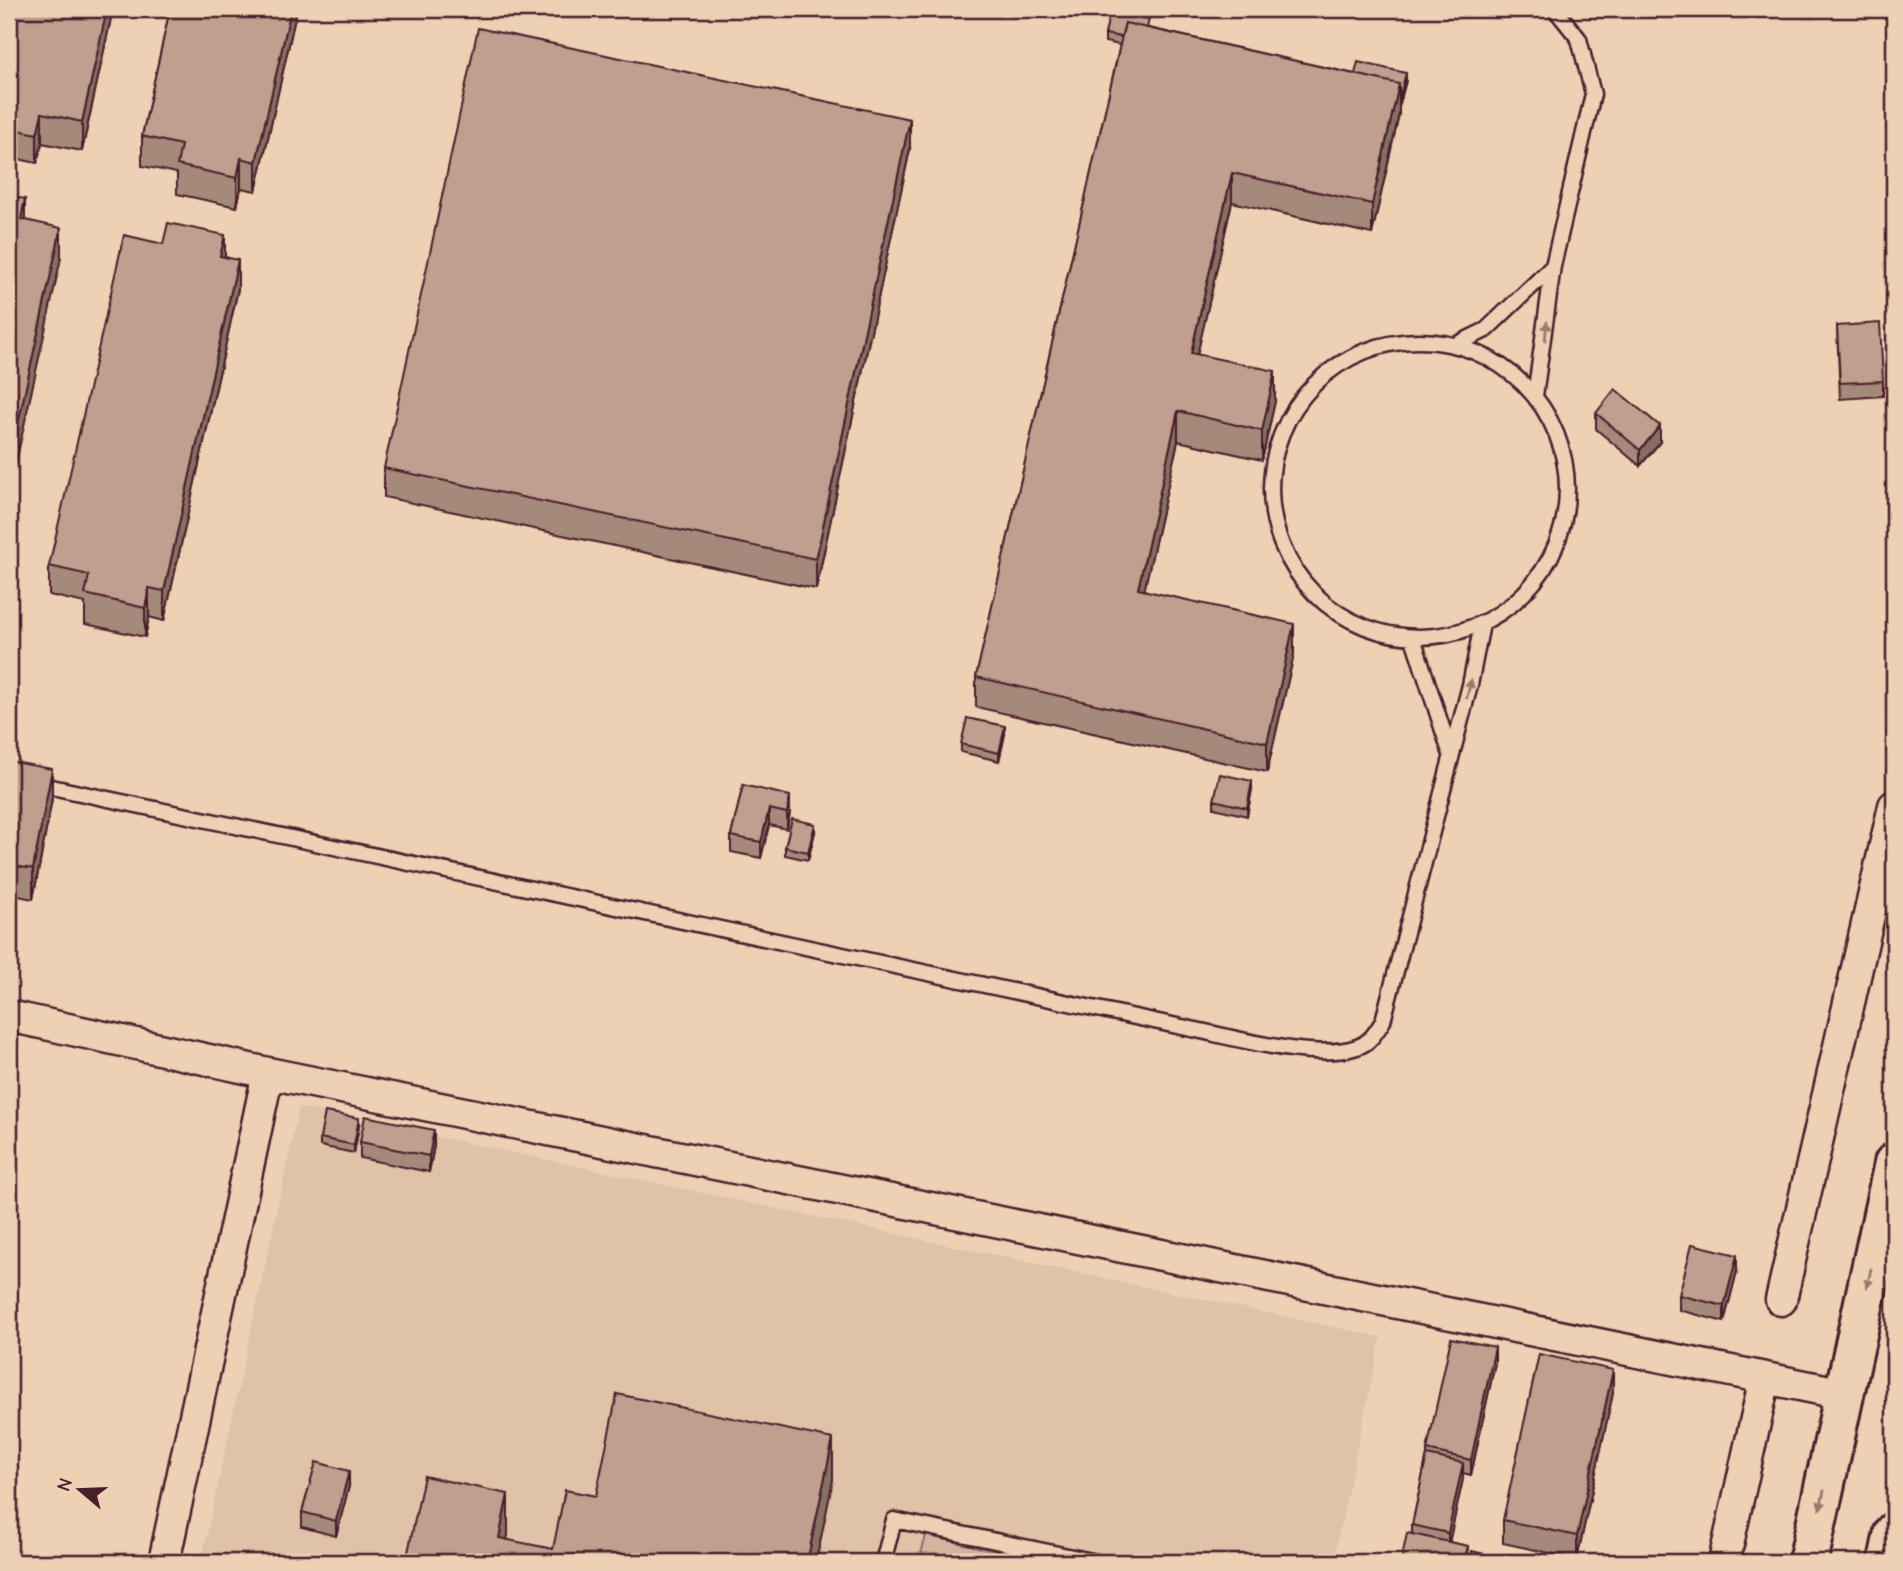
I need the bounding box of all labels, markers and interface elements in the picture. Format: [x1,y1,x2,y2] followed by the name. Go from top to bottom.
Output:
[1540,320,1551,342] one-way arrow
[1464,678,1475,700] one-way arrow
[1864,1267,1875,1289] one-way arrow
[46,1456,116,1526] north arrow
[52,1475,77,1494] text: N
[1816,1489,1827,1511] one-way arrow

